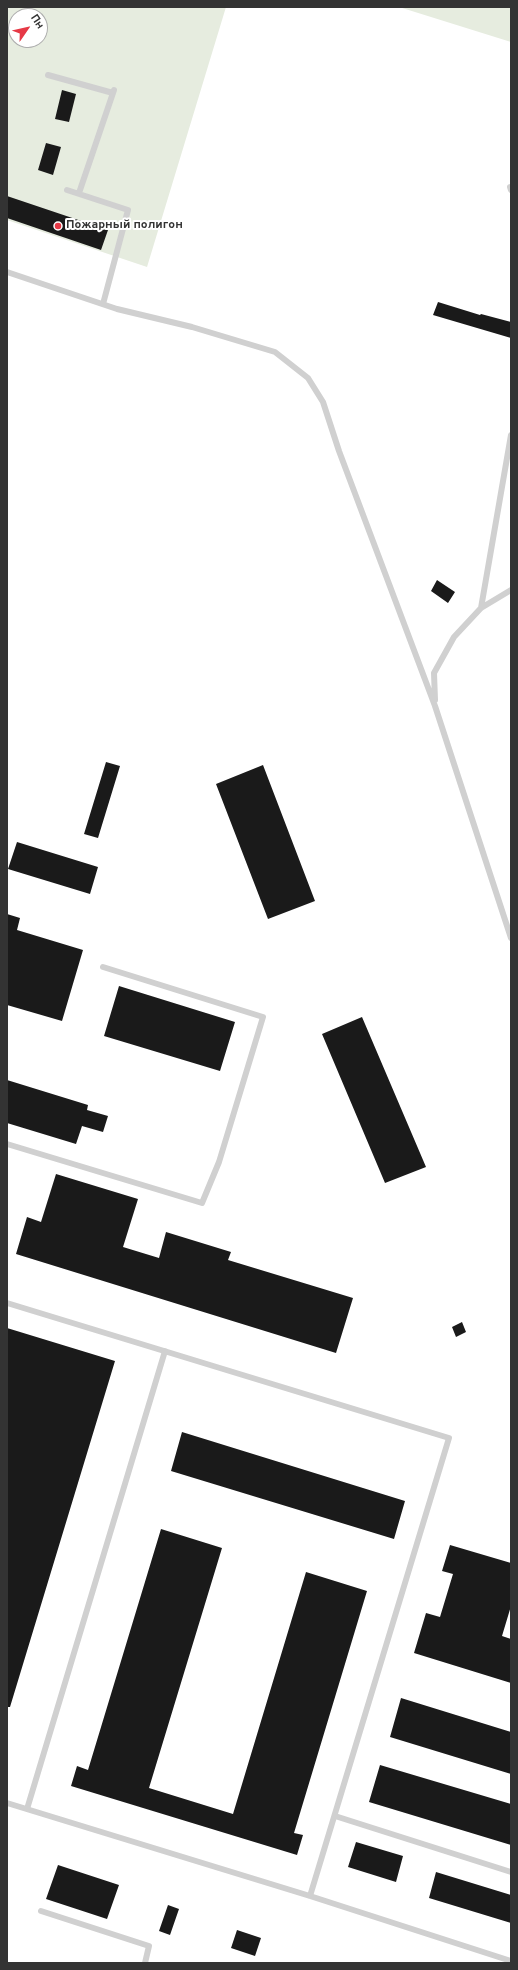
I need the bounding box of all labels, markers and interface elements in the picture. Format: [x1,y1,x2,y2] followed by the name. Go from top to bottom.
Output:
[8,8,48,48] north arrow
[27,12,47,32] text: Пн
[66,219,183,233] place label: Пожарный полигон
[53,221,63,231] marker: Пожарный полигон

